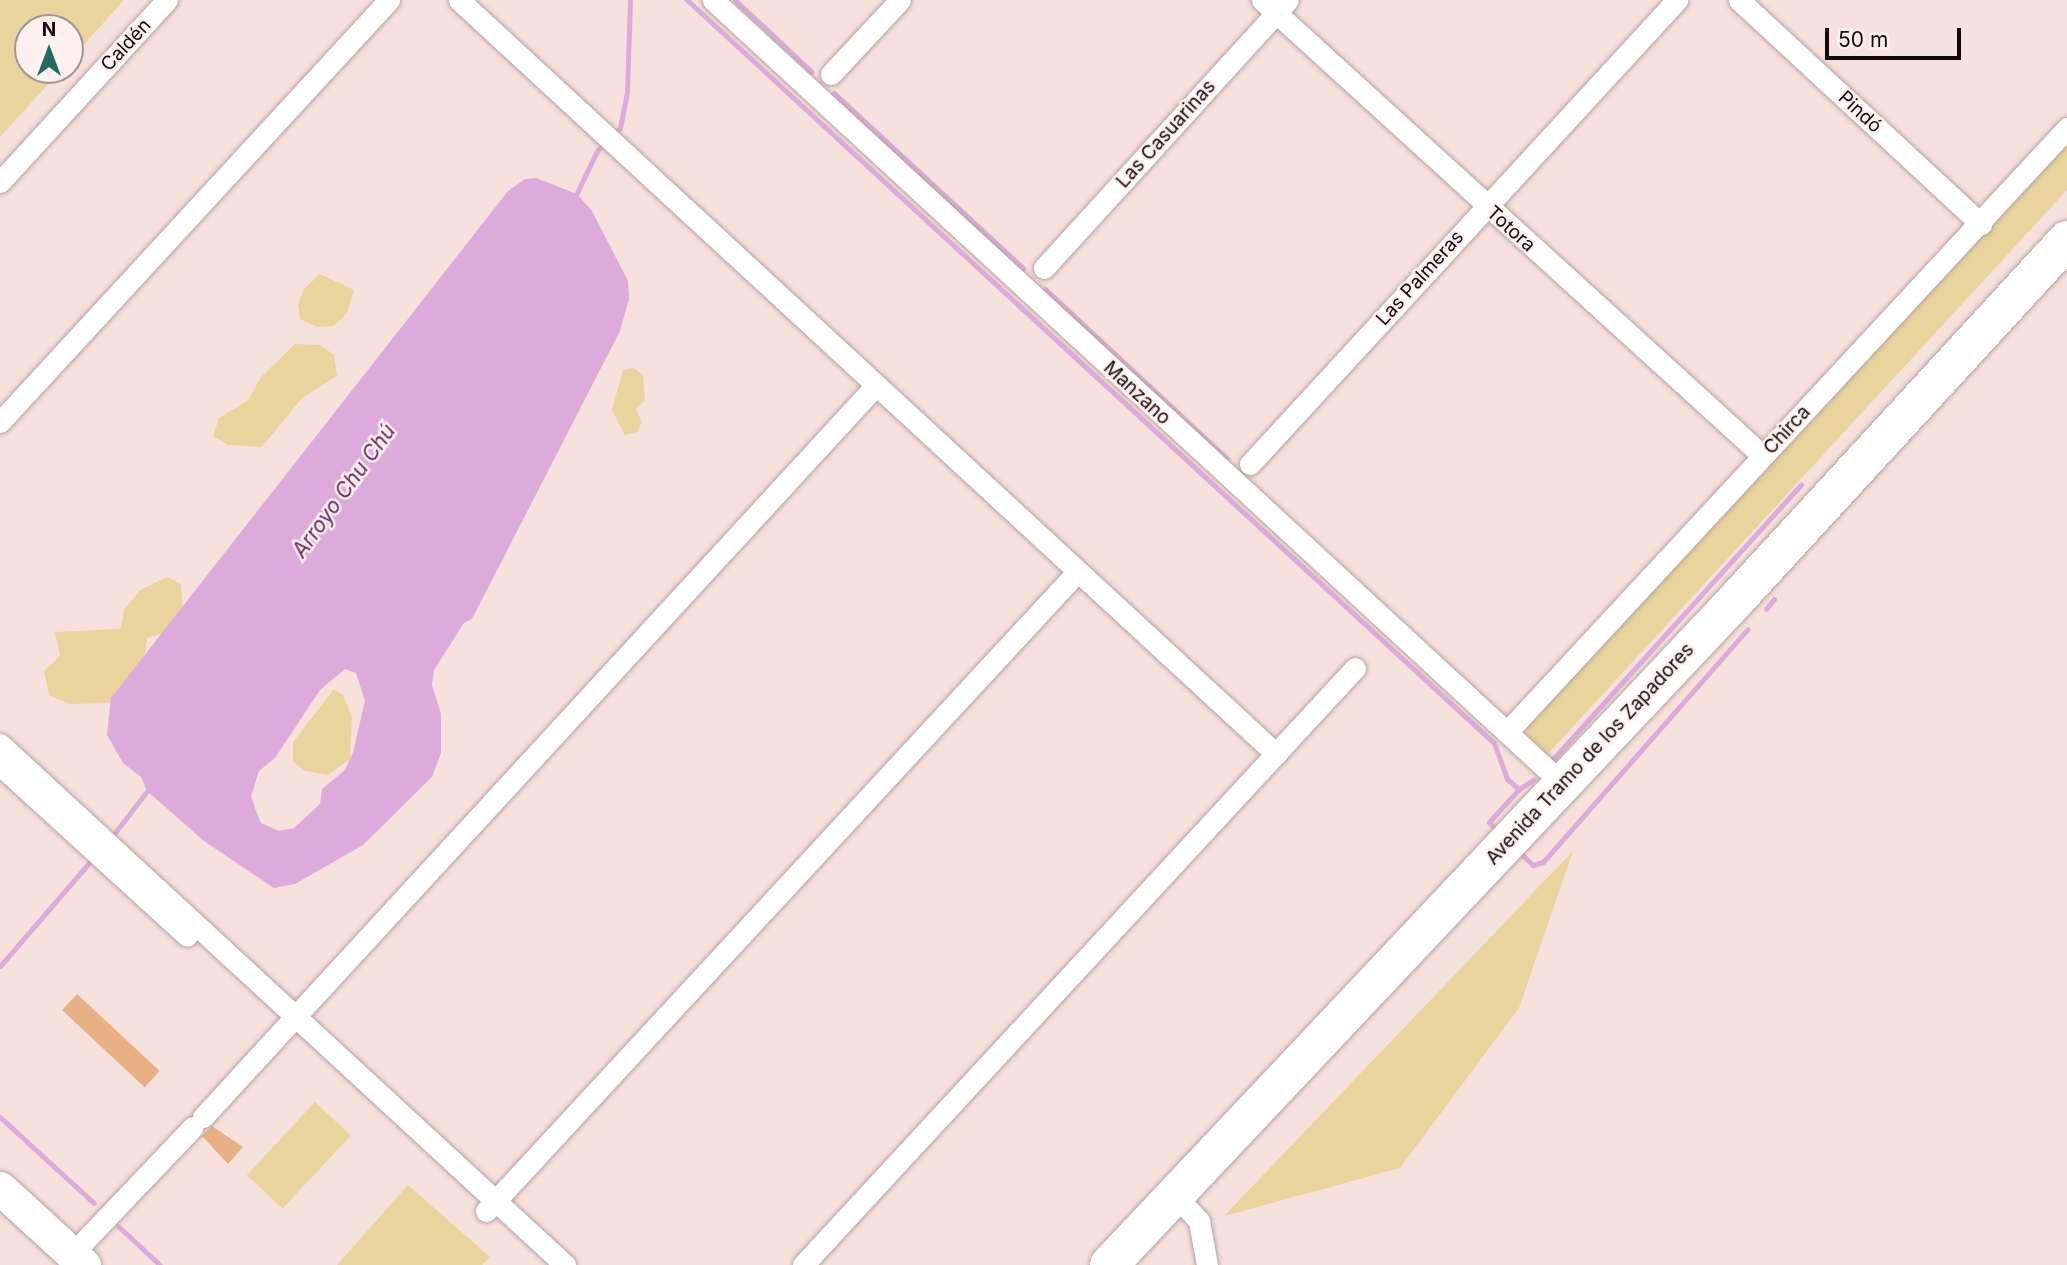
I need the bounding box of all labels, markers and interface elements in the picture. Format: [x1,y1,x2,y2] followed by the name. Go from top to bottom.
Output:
[14,14,84,84] north arrow
[96,14,156,76] street label: Caldén
[1829,14,1966,58] scale bar
[42,18,56,41] text: N
[1838,27,1888,52] text: 50 m
[1112,75,1220,193] street label: Las Casuarinas
[1834,86,1886,138] street label: Pindó
[1482,201,1540,257] street label: Totora
[1371,226,1469,330] street label: Las Palmeras
[1099,356,1175,430] street label: Manzano
[1759,401,1815,459] street label: Chirca
[287,419,401,563] water label: Arroyo Chu Chú
[1481,639,1699,869] street label: Avenida Tramo de los Zapadores

